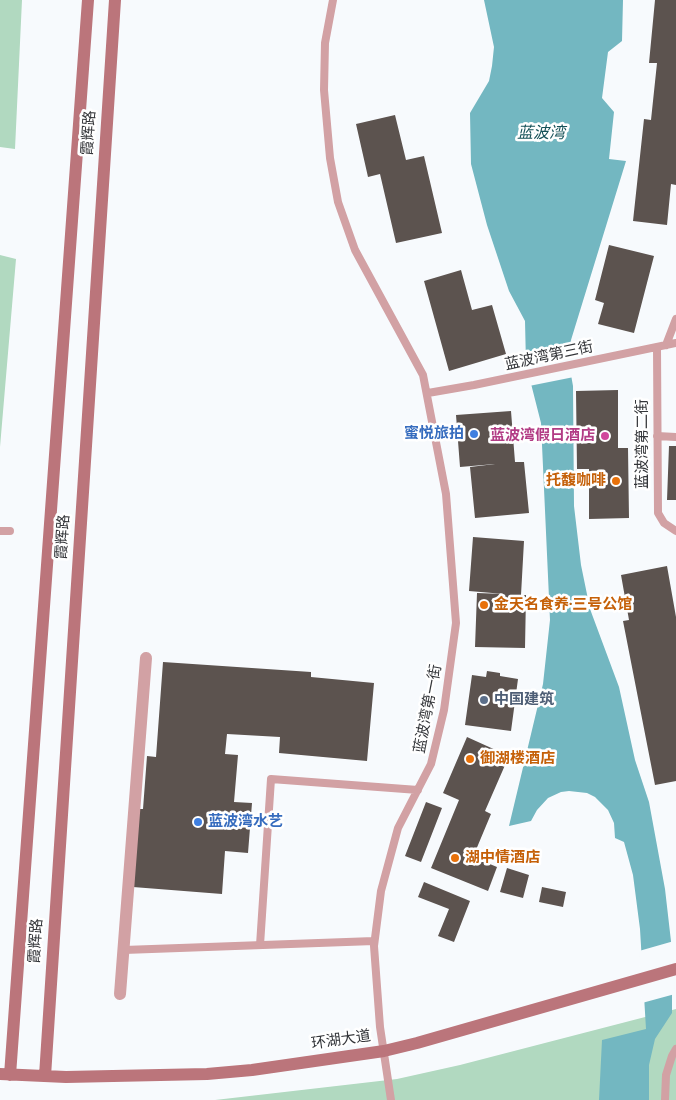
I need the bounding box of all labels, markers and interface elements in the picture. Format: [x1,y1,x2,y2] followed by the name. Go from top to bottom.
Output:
[78,110,100,156] street label: 霞辉路
[517,123,565,143] water label: 蓝波湾
[503,338,595,374] street label: 蓝波湾第三街
[634,399,652,489] street label: 蓝波湾第二街
[404,425,464,443] place label: 蜜悦旅拍
[490,427,595,445] place label: 蓝波湾假日酒店
[468,428,480,440] marker: 蜜悦旅拍
[599,430,611,442] marker: 蓝波湾假日酒店
[546,472,606,490] place label: 托馥咖啡
[610,475,622,487] marker: 托馥咖啡
[52,514,74,560] street label: 霞辉路
[494,596,632,614] place label: 金天名食养·三号公馆
[478,599,490,611] marker: 金天名食养·三号公馆
[411,663,445,755] street label: 蓝波湾第一街
[494,691,554,709] place label: 中国建筑
[478,694,490,706] marker: 中国建筑
[480,750,555,768] place label: 御湖楼酒店
[464,753,476,765] marker: 御湖楼酒店
[208,813,283,831] place label: 蓝波湾水艺
[192,816,204,828] marker: 蓝波湾水艺
[465,849,540,867] place label: 湖中情酒店
[449,852,461,864] marker: 湖中情酒店
[25,918,47,964] street label: 霞辉路
[310,1027,372,1053] street label: 环湖大道

